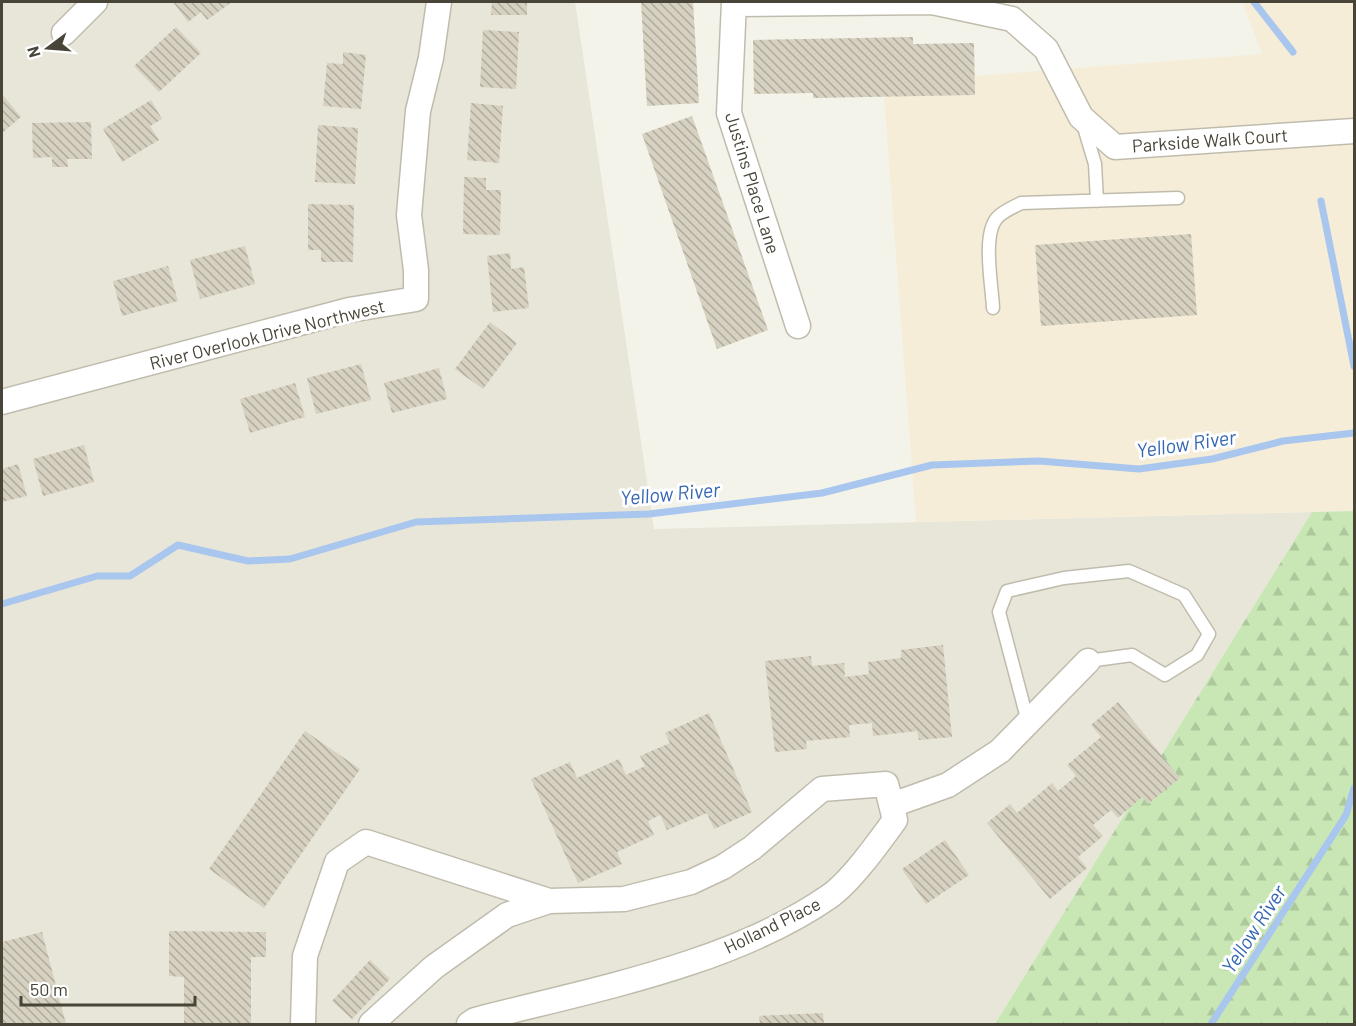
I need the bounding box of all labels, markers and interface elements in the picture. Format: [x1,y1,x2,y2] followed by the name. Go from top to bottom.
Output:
[18,18,78,78] north arrow
[23,45,44,60] text: N
[721,110,785,256] street label: Justins Place Lane
[1131,124,1289,156] street label: Parkside Walk Court
[147,294,387,374] street label: River Overlook Drive Northwest
[1135,424,1238,462] water label: Yellow River
[619,477,722,509] water label: Yellow River
[1216,880,1291,978] water label: Yellow River
[720,892,824,958] street label: Holland Place
[21,969,195,1007] scale bar
[30,978,68,1000] text: 50 m

